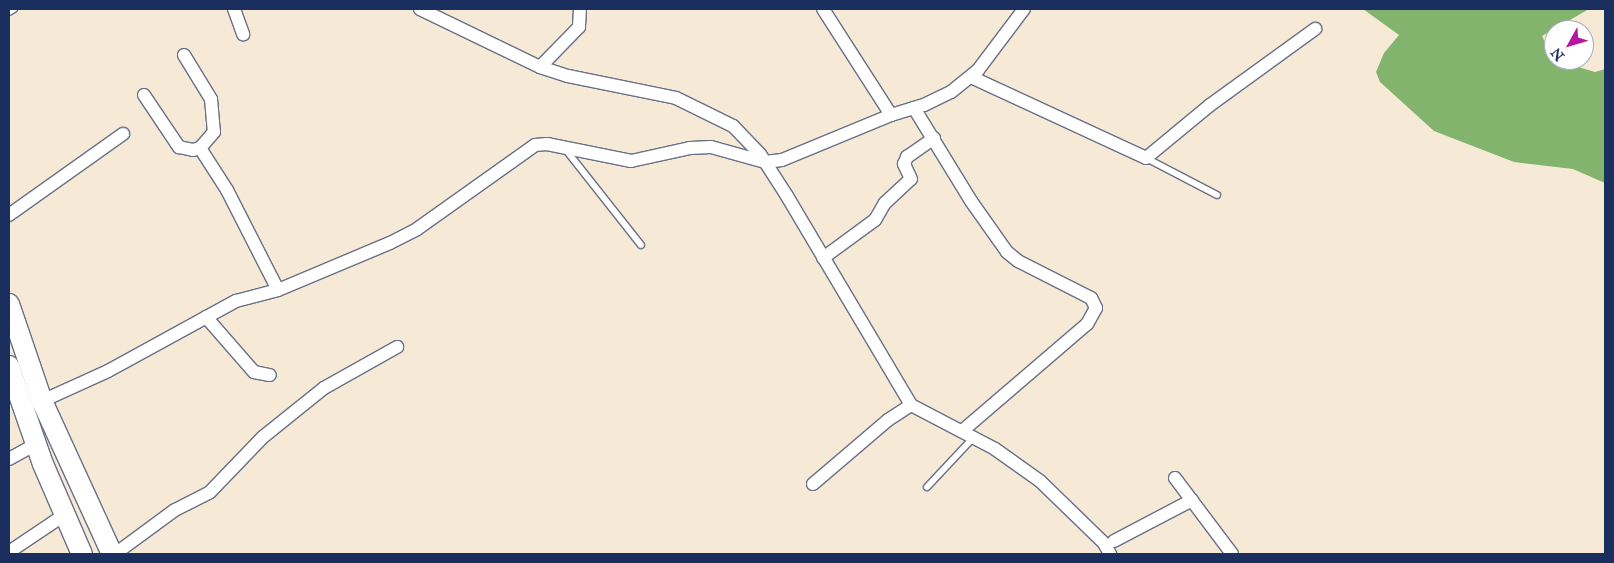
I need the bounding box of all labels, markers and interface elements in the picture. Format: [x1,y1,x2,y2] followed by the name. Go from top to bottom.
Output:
[1544,20,1594,70] north arrow
[1547,44,1568,64] text: N

